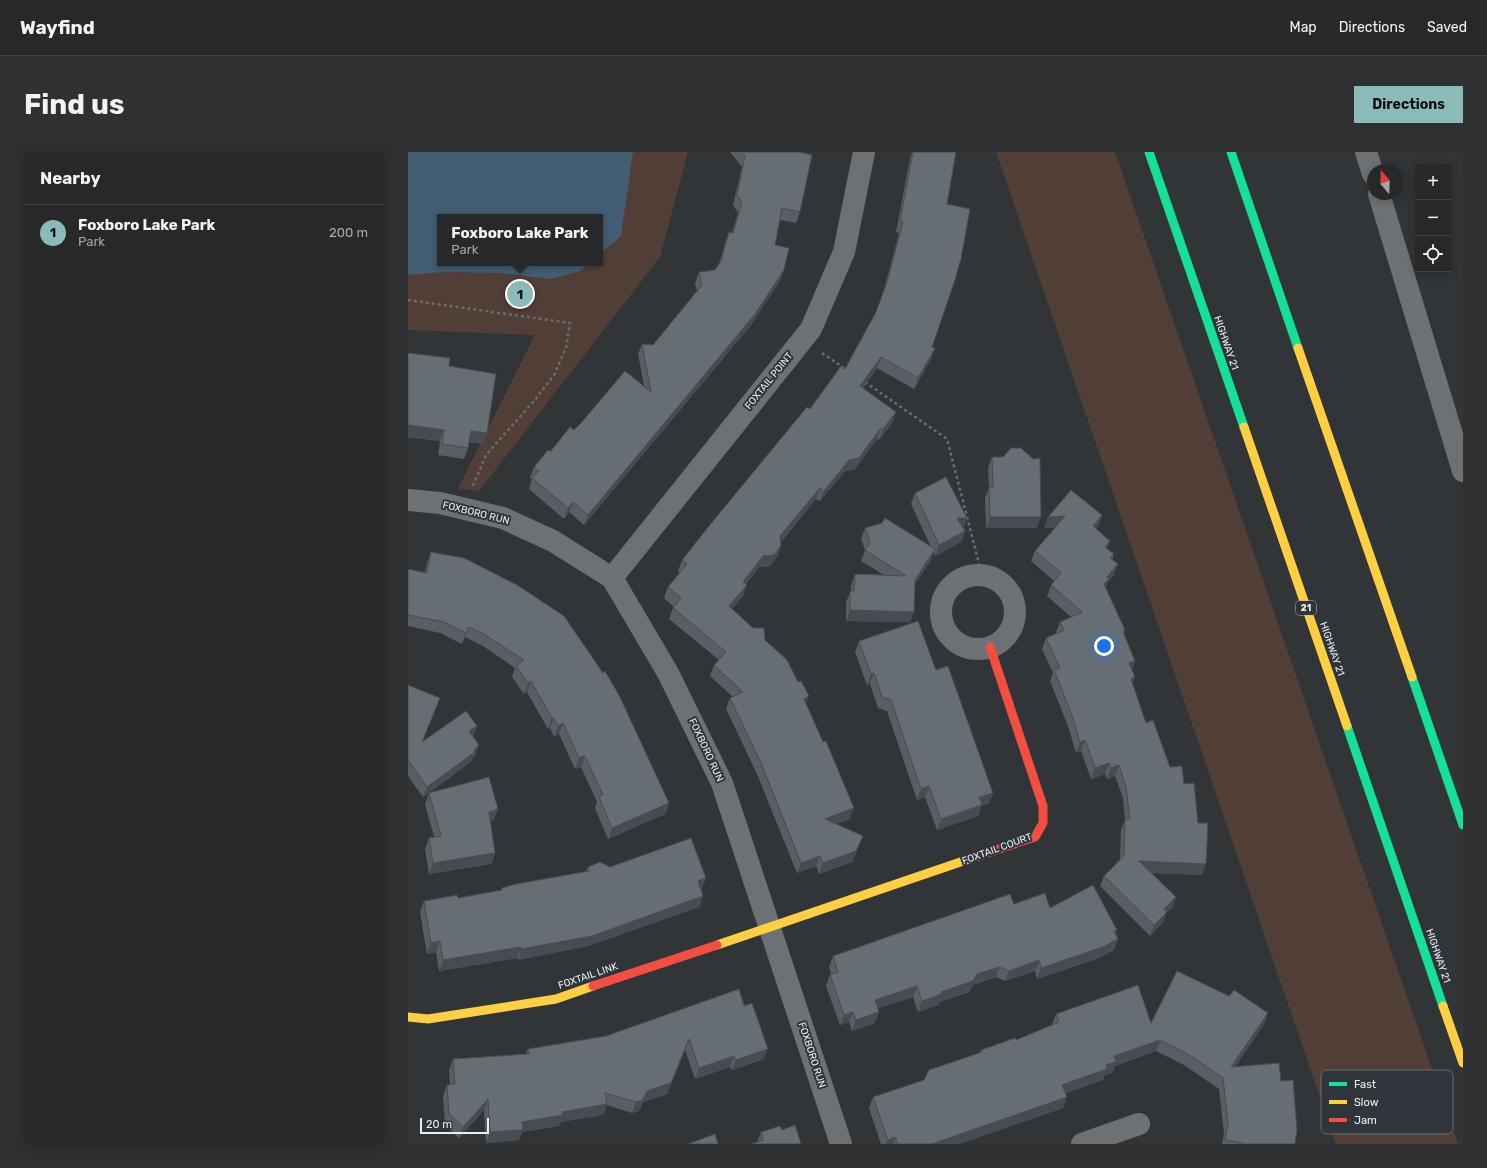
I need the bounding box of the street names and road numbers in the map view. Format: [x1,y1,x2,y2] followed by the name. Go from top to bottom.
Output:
[1211,314,1241,372] street label: HIGHWAY 21
[742,350,796,412] street label: FOXTAIL POINT
[441,499,511,527] street label: FOXBORO RUN
[1296,601,1316,615] road number: 21
[1317,620,1347,678] street label: HIGHWAY 21
[686,716,726,784] street label: FOXBORO RUN
[960,831,1034,867] street label: FOXTAIL COURT
[1423,927,1453,985] street label: HIGHWAY 21
[557,960,619,992] street label: FOXTAIL LINK
[796,1021,828,1089] street label: FOXBORO RUN

